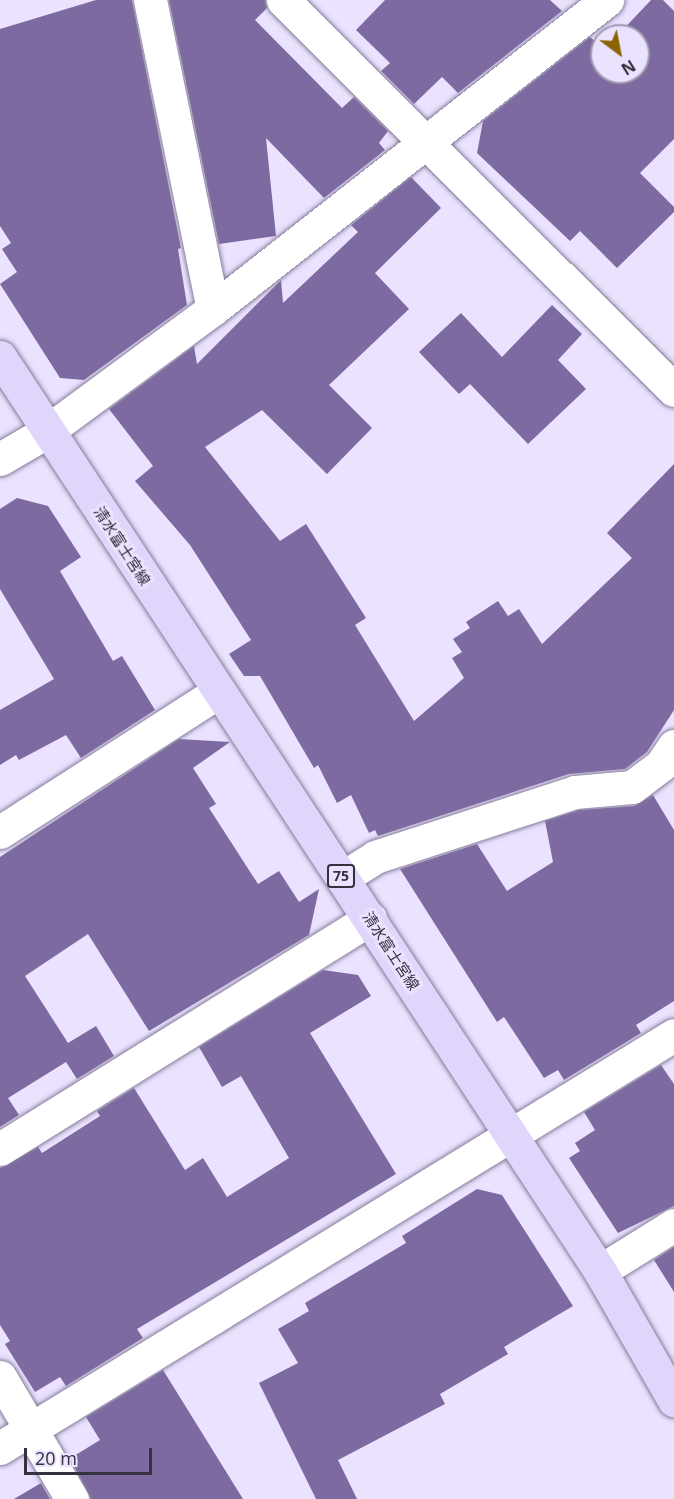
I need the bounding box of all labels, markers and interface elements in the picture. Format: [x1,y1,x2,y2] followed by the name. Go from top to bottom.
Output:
[590,24,650,84] north arrow
[617,55,640,80] text: N
[90,503,154,589] street label: 清水富士宮線
[326,865,356,887] road number: 75
[359,908,423,994] street label: 清水富士宮線
[27,1436,154,1474] scale bar
[35,1446,77,1470] text: 20 m

